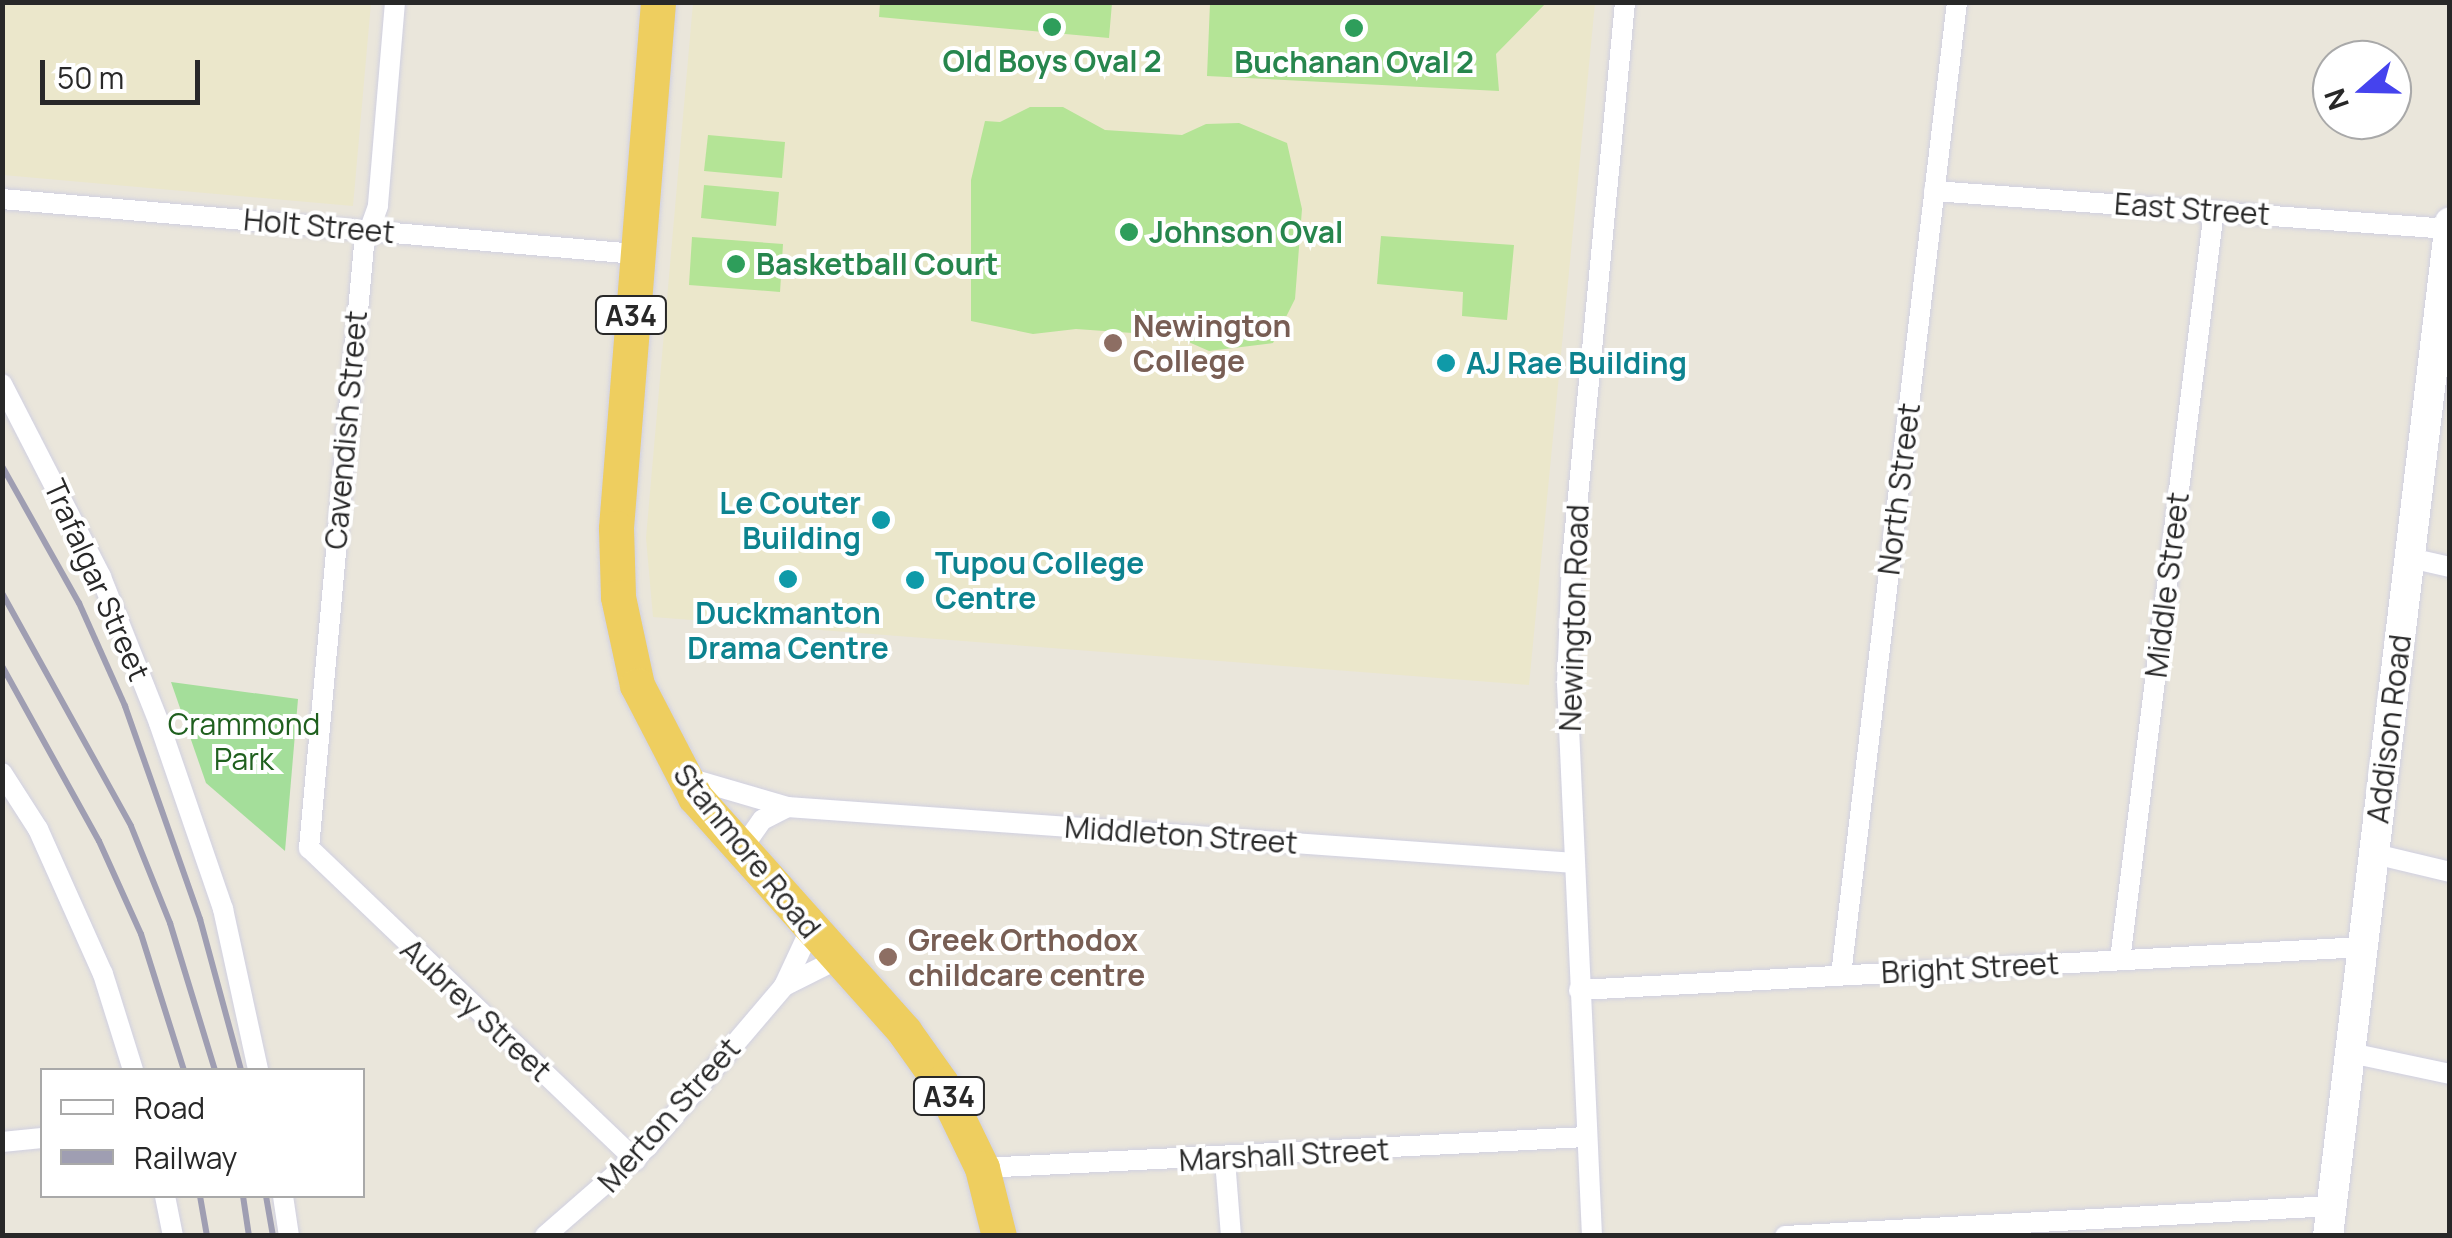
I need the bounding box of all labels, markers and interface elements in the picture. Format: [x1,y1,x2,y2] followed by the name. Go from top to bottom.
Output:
[1041,16,1063,38] marker: Old Boys Oval 2
[1343,17,1365,39] marker: Buchanan Oval 2
[45,40,205,102] scale bar
[2312,40,2412,140] north arrow
[942,43,1162,79] place label: Old Boys Oval 2
[1234,44,1474,80] place label: Buchanan Oval 2
[57,57,124,98] text: 50 m
[2314,84,2357,116] text: N
[2113,186,2271,232] street label: East Street
[242,201,396,251] street label: Holt Street
[1149,214,1344,250] place label: Johnson Oval
[1118,221,1140,243] marker: Johnson Oval
[756,246,998,282] place label: Basketball Court
[725,253,747,275] marker: Basketball Court
[594,292,668,338] road number: A34
[1133,308,1291,378] place label: Newington College
[318,309,374,551] street label: Cavendish Street
[1102,332,1124,354] marker: Newington College
[1466,345,1687,381] place label: AJ Rae Building
[1435,352,1457,374] marker: AJ Rae Building
[1871,401,1927,577] street label: North Street
[37,474,157,686] street label: Trafalgar Street
[719,485,861,556] place label: Le Couter Building
[2138,490,2196,680] street label: Middle Street
[1552,504,1596,732] street label: Newington Road
[870,509,892,531] marker: Le Couter Building
[935,545,1144,616] place label: Tupou College Centre
[777,568,799,590] marker: Duckmanton Drama Centre
[904,569,926,591] marker: Tupou College Centre
[687,595,889,666] place label: Duckmanton Drama Centre
[2360,633,2418,825] street label: Addison Road
[168,706,320,776] park label: Crammond Park
[666,757,828,945] street label: Stanmore Road
[1063,809,1299,861] street label: Middleton Street
[908,922,1145,992] place label: Greek Orthodox childcare centre
[393,931,559,1089] street label: Aubrey Street
[1880,945,2060,991] street label: Bright Street
[877,946,899,968] marker: Greek Orthodox childcare centre
[590,1031,748,1199] street label: Merton Street
[40,1068,365,1198] legend
[912,1073,986,1119] road number: A34
[134,1087,205,1128] text: Road
[1178,1132,1390,1178] street label: Marshall Street
[134,1137,237,1178] text: Railway

